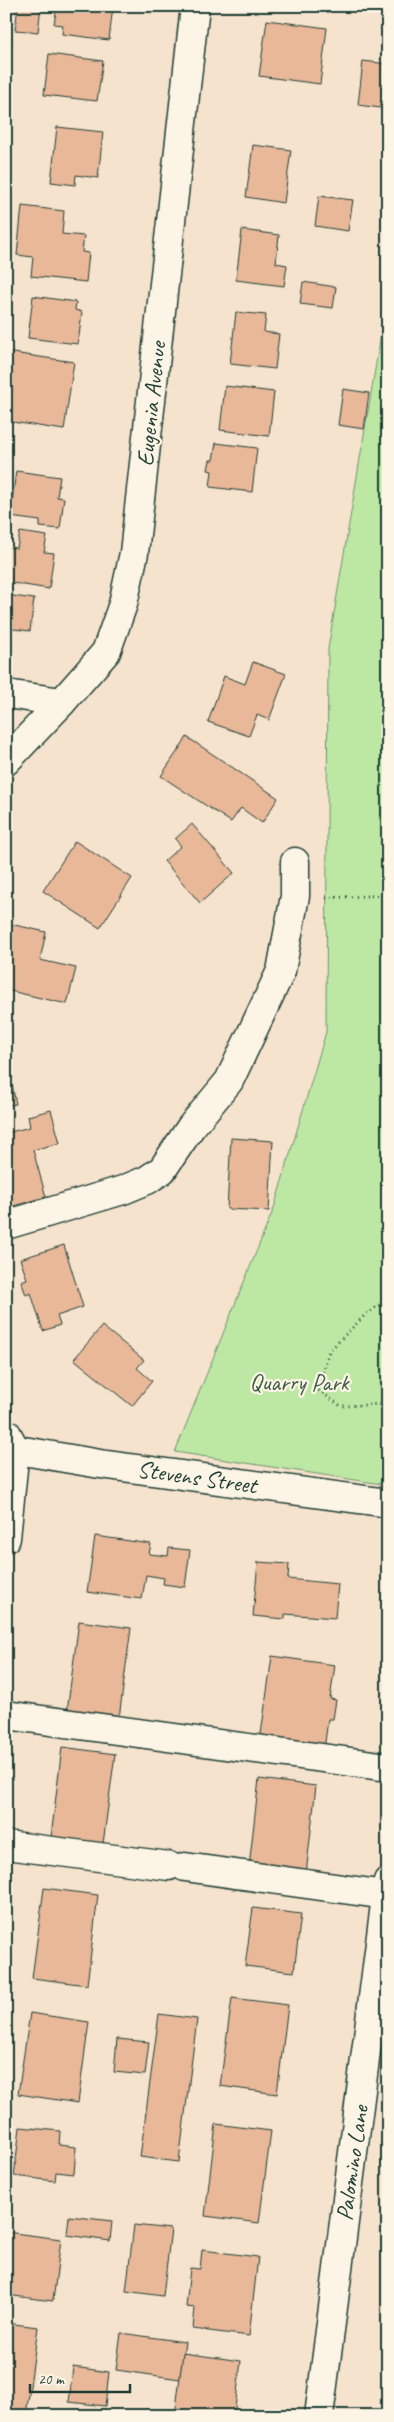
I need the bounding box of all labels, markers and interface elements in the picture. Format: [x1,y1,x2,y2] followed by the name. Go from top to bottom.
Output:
[130,338,173,468] street label: Eugenia Avenue
[249,1367,351,1397] park label: Quarry Park
[135,1454,261,1501] street label: Stevens Street
[329,2101,375,2222] street label: Palomino Lane
[30,2362,130,2394] scale bar
[38,2370,65,2389] text: 20 m

